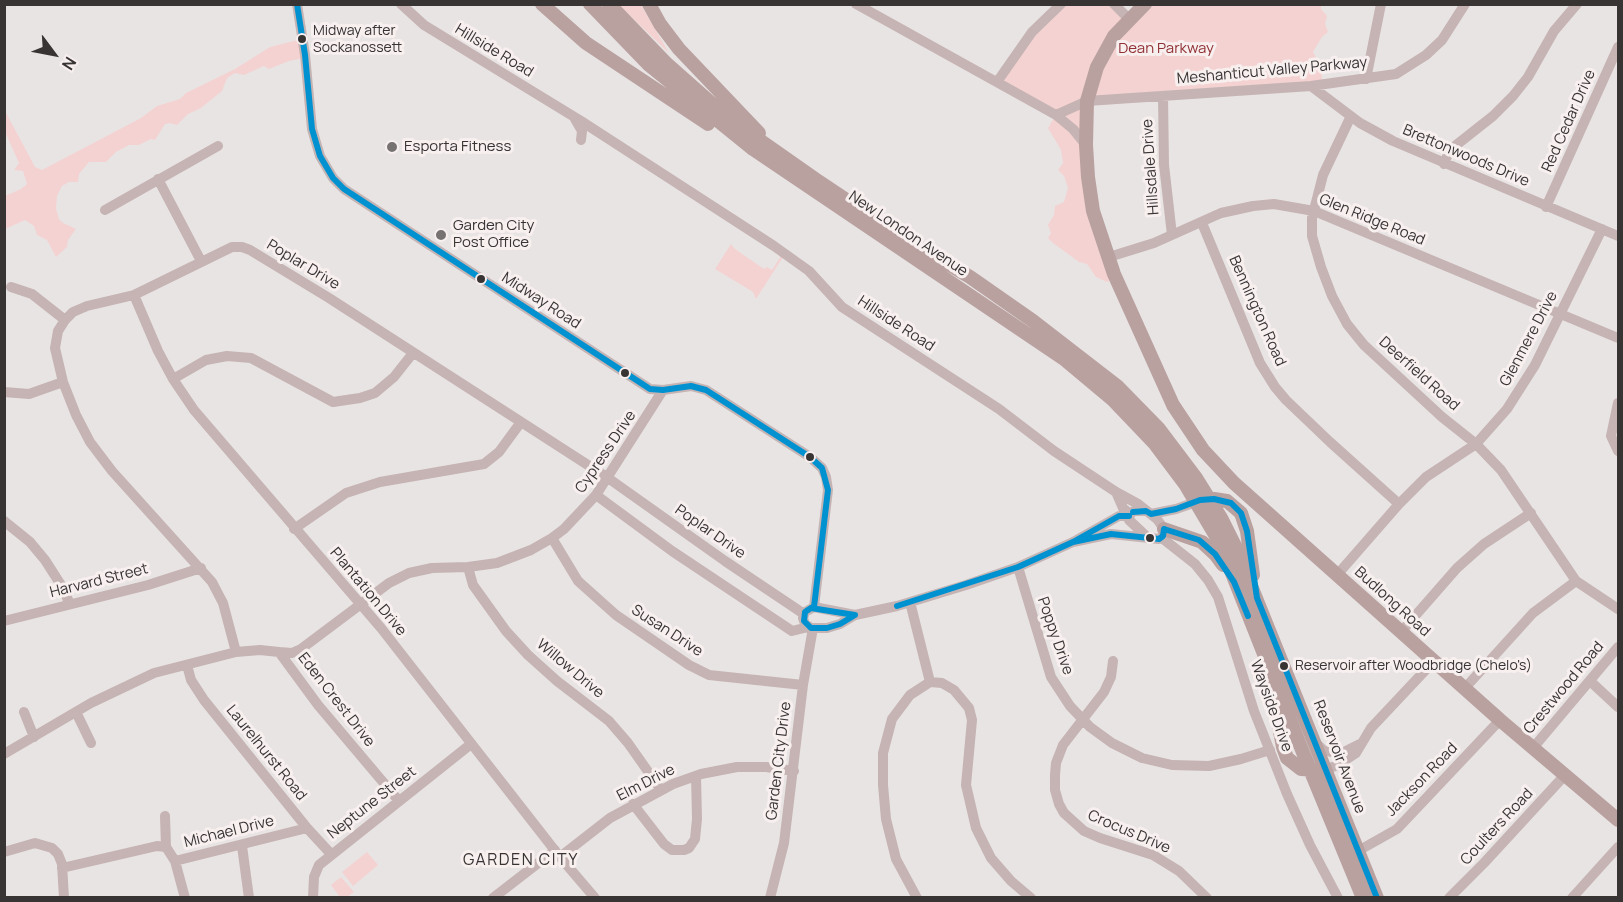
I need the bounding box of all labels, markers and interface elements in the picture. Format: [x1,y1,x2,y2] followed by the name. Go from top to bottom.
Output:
[451,21,537,81] street label: Hillside Road
[313,23,402,56] place label: Midway after Sockanossett
[24,24,84,84] north arrow
[296,33,308,45] marker: Midway after Sockanossett
[1118,40,1214,58] park label: Dean Parkway
[57,53,82,74] text: N
[1176,54,1368,88] street label: Meshanticut Valley Parkway
[1538,67,1600,175] street label: Red Cedar Drive
[1139,118,1163,216] street label: Hillsdale Drive
[1400,121,1532,191] street label: Brettonwoods Drive
[404,138,511,156] place label: Esporta Fitness
[385,140,399,154] marker: Esporta Fitness
[845,187,971,281] street label: New London Avenue
[1316,191,1428,249] street label: Glen Ridge Road
[453,217,534,252] place label: Garden City Post Office
[434,228,448,242] marker: Garden City Post Office
[263,236,343,294] street label: Poplar Drive
[1225,253,1289,369] street label: Bennington Road
[498,269,584,333] street label: Midway Road
[475,273,487,285] unlabelled marker
[1496,288,1562,390] street label: Glenmere Drive
[854,292,938,356] street label: Hillside Road
[1375,333,1463,415] street label: Deerfield Road
[619,367,631,379] unlabelled marker
[572,407,640,497] street label: Cypress Drive
[804,451,816,463] unlabelled marker
[671,501,749,563] street label: Poplar Drive
[1144,532,1156,544] unlabelled marker
[326,544,410,640] street label: Plantation Drive
[48,560,150,602] street label: Harvard Street
[1350,563,1434,641] street label: Budlong Road
[1033,595,1077,677] street label: Poppy Drive
[628,601,706,661] street label: Susan Drive
[533,636,607,702] street label: Willow Drive
[1520,638,1608,738] street label: Crestwood Road
[294,649,378,751] street label: Eden Crest Drive
[1246,658,1296,754] street label: Wayside Drive
[1295,658,1532,674] place label: Reservoir after Woodbridge (Chelo's)
[1278,660,1290,672] marker: Reservoir after Woodbridge (Chelo's)
[1309,698,1369,816] street label: Reservoir Avenue
[763,701,795,821] street label: Garden City Drive
[222,702,310,804] street label: Laurelhurst Road
[1383,740,1461,820] street label: Jackson Road
[614,761,678,805] street label: Elm Drive
[324,763,420,843] street label: Neptune Street
[1457,785,1537,869] street label: Coulters Road
[1085,807,1173,857] street label: Crocus Drive
[182,812,276,852] street label: Michael Drive
[463,851,579,871] district label: GARDEN CITY

